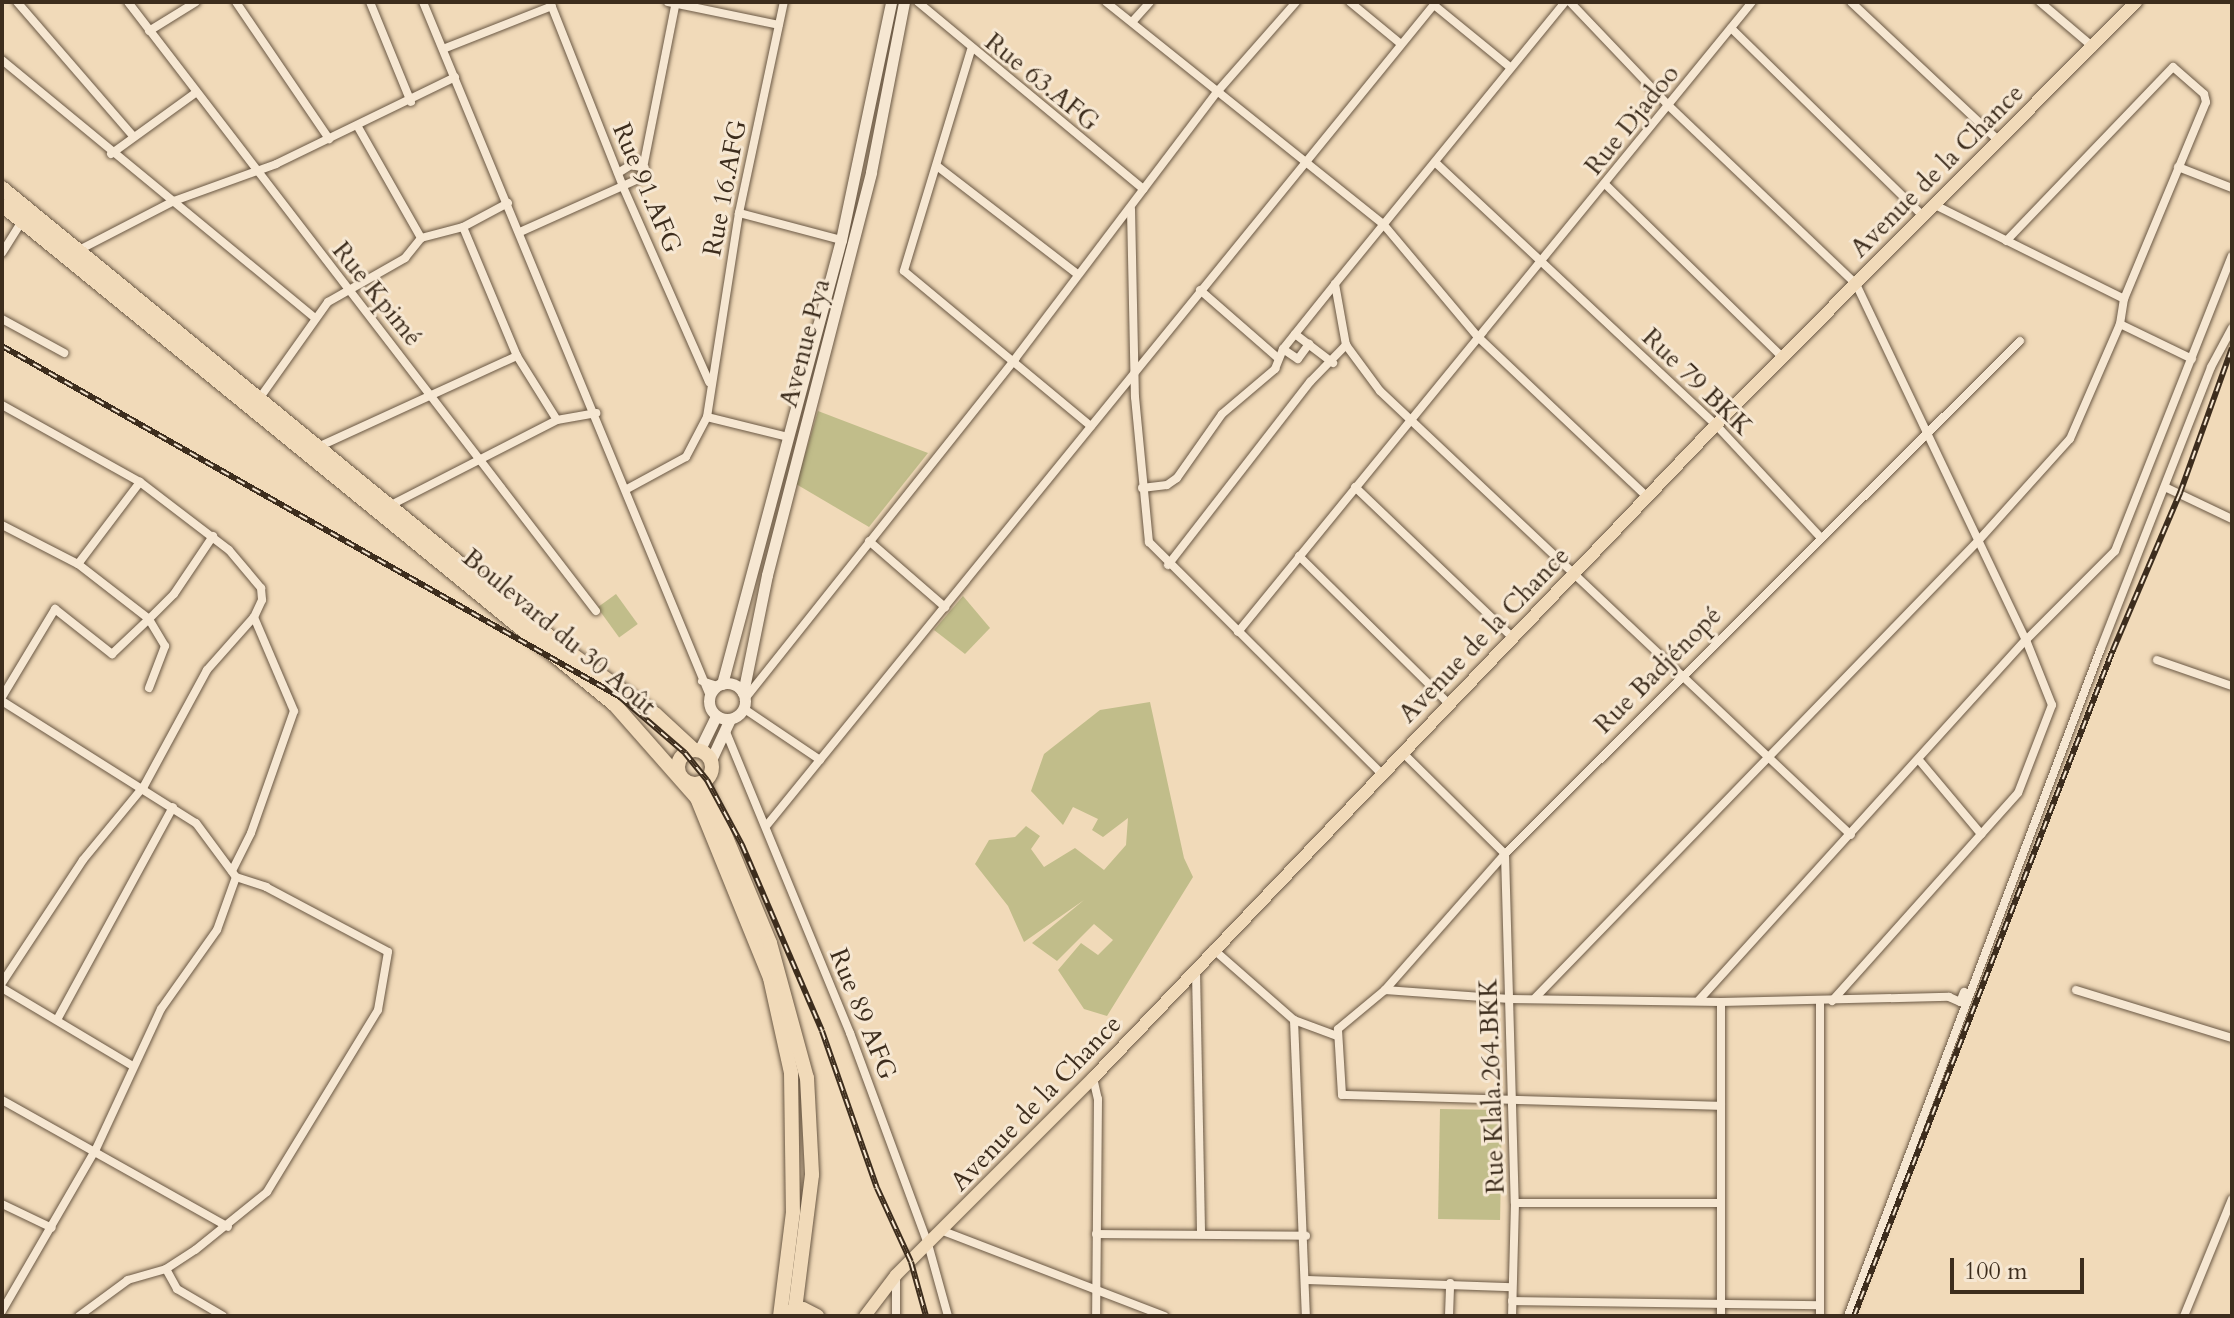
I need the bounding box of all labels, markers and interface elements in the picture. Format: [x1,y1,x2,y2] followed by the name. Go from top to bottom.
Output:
[978,26,1106,138] street label: Rue 63.AFG
[1578,59,1686,181] street label: Rue Djadoo
[1844,78,2030,264] street label: Avenue de la Chance
[697,117,753,259] street label: Rue 16.AFG
[606,118,688,258] street label: Rue 91.AFG
[325,235,429,353] street label: Rue Kpimé
[773,275,837,411] street label: Avenue Pya
[1635,322,1759,442] street label: Rue 79 BKK
[1392,541,1576,729] street label: Avenue de la Chance
[456,542,662,722] street label: Boulevard du 30 Août
[1588,600,1728,740] street label: Rue Badjénopé
[823,944,903,1084] street label: Rue 89 AFG
[1473,978,1511,1194] street label: Rue Klala.264.BKK
[944,1009,1128,1197] street label: Avenue de la Chance
[1954,1242,2088,1292] scale bar
[1964,1255,2028,1288] text: 100 m

